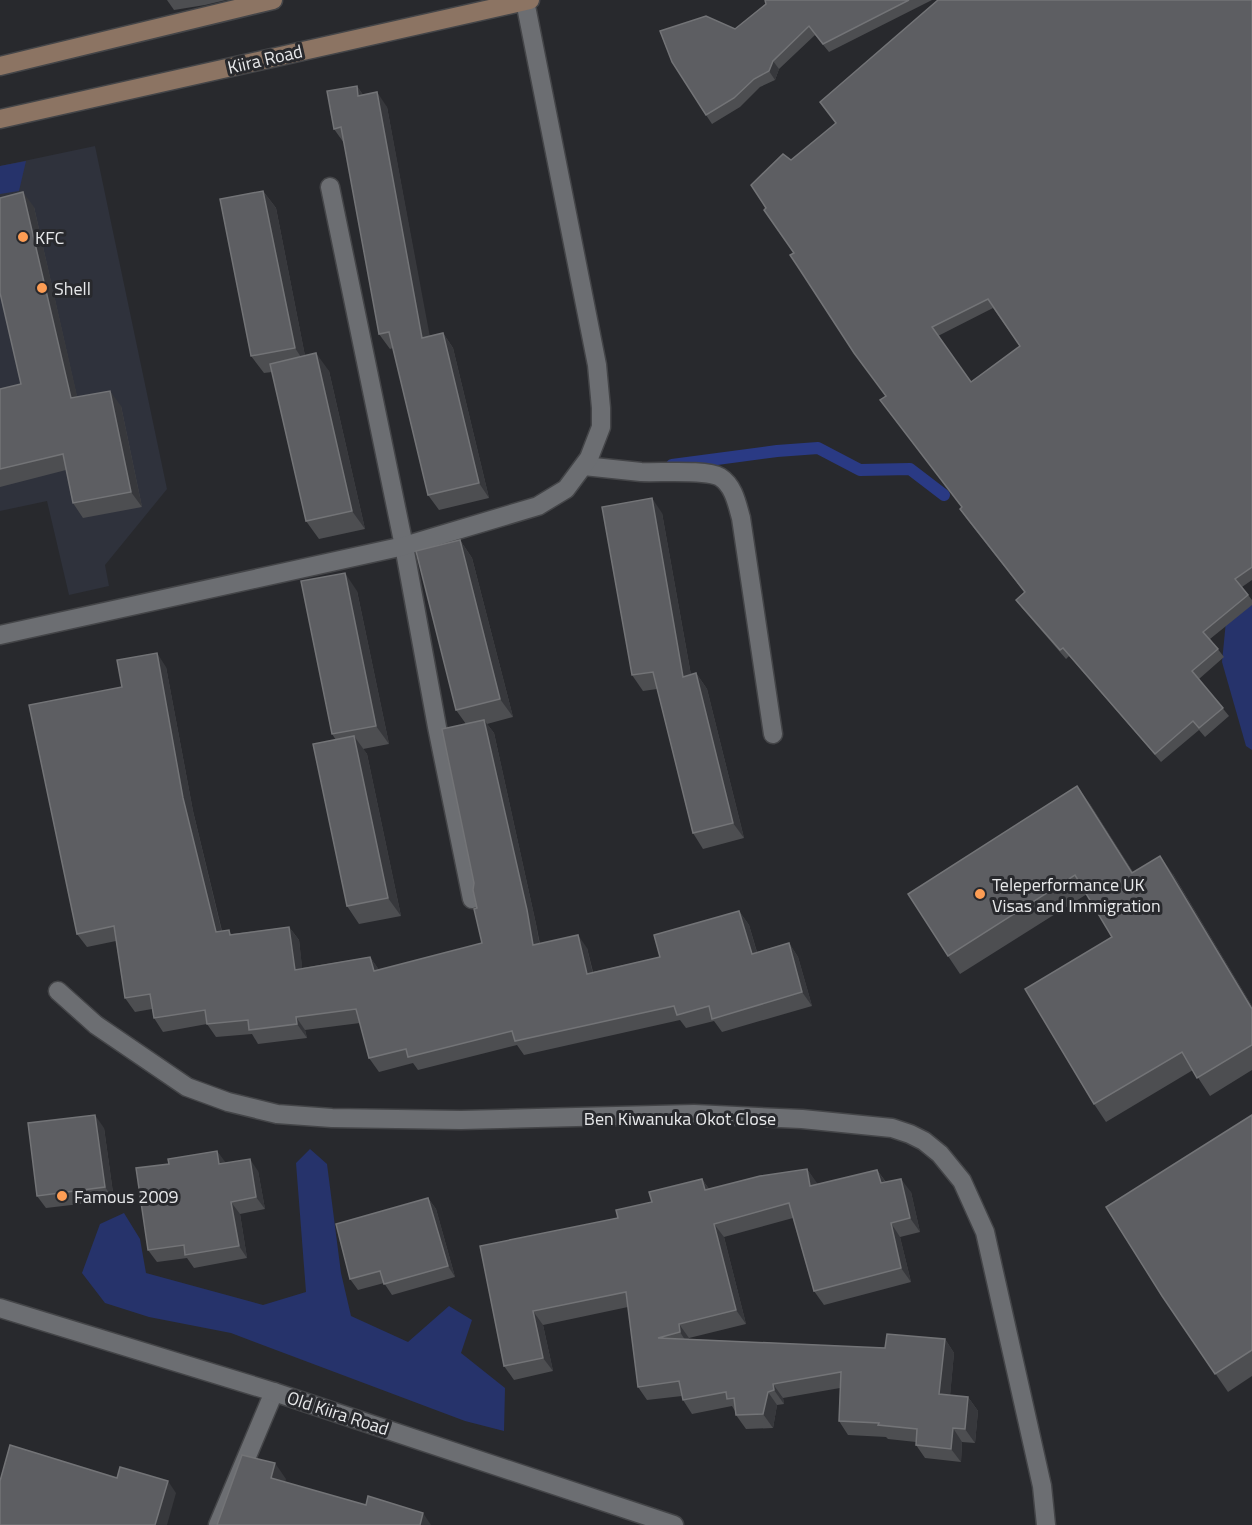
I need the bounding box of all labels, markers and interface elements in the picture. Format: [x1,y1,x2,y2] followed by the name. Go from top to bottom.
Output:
[225,37,305,81] street label: Kiira Road
[35,224,65,251] place label: KFC
[16,230,30,244] marker: KFC
[54,275,91,302] place label: Shell
[35,281,49,295] marker: Shell
[992,871,1161,919] place label: Teleperformance UK Visas and Immigration
[973,887,987,901] marker: Teleperformance UK Visas and Immigration
[584,1105,776,1132] street label: Ben Kiwanuka Okot Close
[74,1183,179,1210] place label: Famous 2009
[55,1189,69,1203] marker: Famous 2009
[284,1384,392,1442] street label: Old Kiira Road

